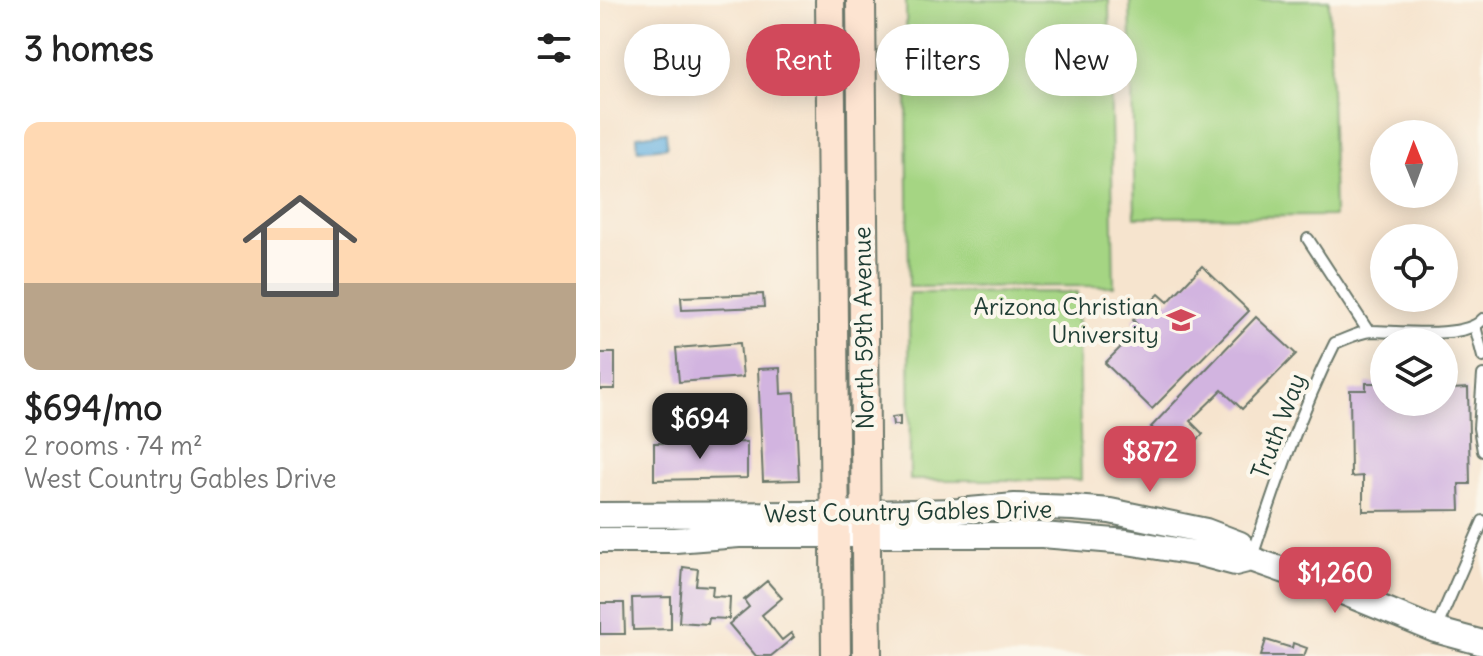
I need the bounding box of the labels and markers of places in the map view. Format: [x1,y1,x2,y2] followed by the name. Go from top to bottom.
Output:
[974,291,1159,349] place label: Arizona Christian University
[1166,305,1196,335] school or university icon: Arizona Christian University
[653,393,747,461] pin: $694
[1103,426,1197,494] pin: $872
[1270,547,1400,615] pin: $1,260

